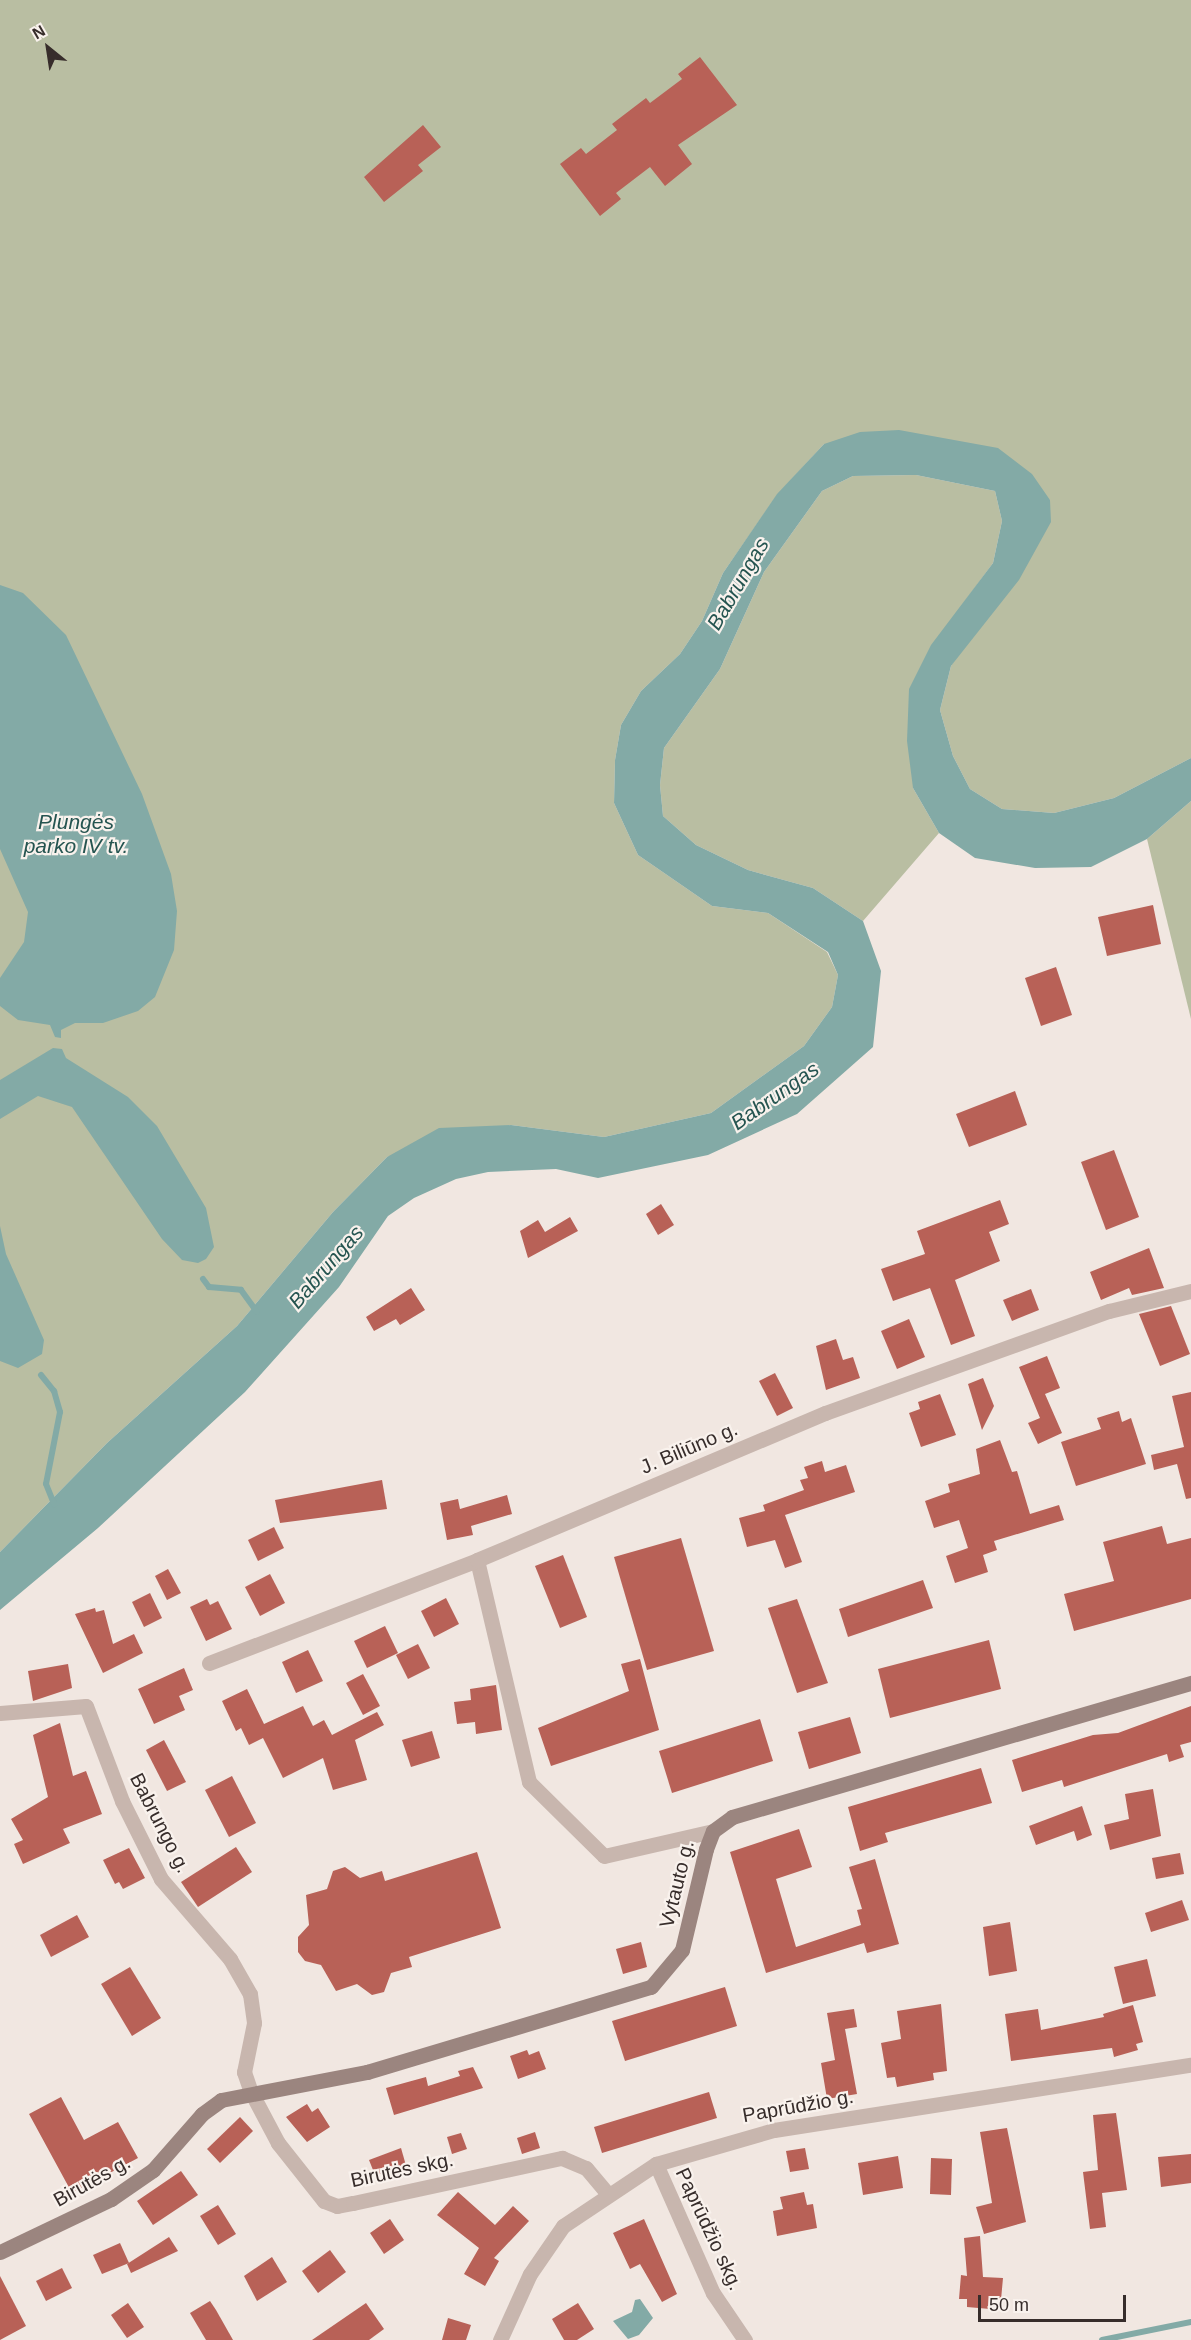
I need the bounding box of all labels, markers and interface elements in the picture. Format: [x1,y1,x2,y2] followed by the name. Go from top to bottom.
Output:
[18,18,78,78] north arrow
[29,22,48,42] text: N
[702,534,774,634] water label: Babrungas
[24,809,128,859] water label: Plungės parko IV tv.
[726,1057,824,1135] water label: Babrungas
[283,1220,369,1314] water label: Babrungas
[637,1417,741,1479] street label: J. Biliūno g.
[125,1769,195,1877] street label: Babrungo g.
[655,1838,699,1930] street label: Vytauto g.
[741,2084,855,2128] street label: Paprūdžio g.
[348,2147,456,2193] street label: Birutės skg.
[49,2150,135,2212] street label: Birutės g.
[670,2164,748,2294] street label: Paprūdžio skg.
[981,2283,1130,2321] scale bar
[989,2295,1029,2315] text: 50 m

